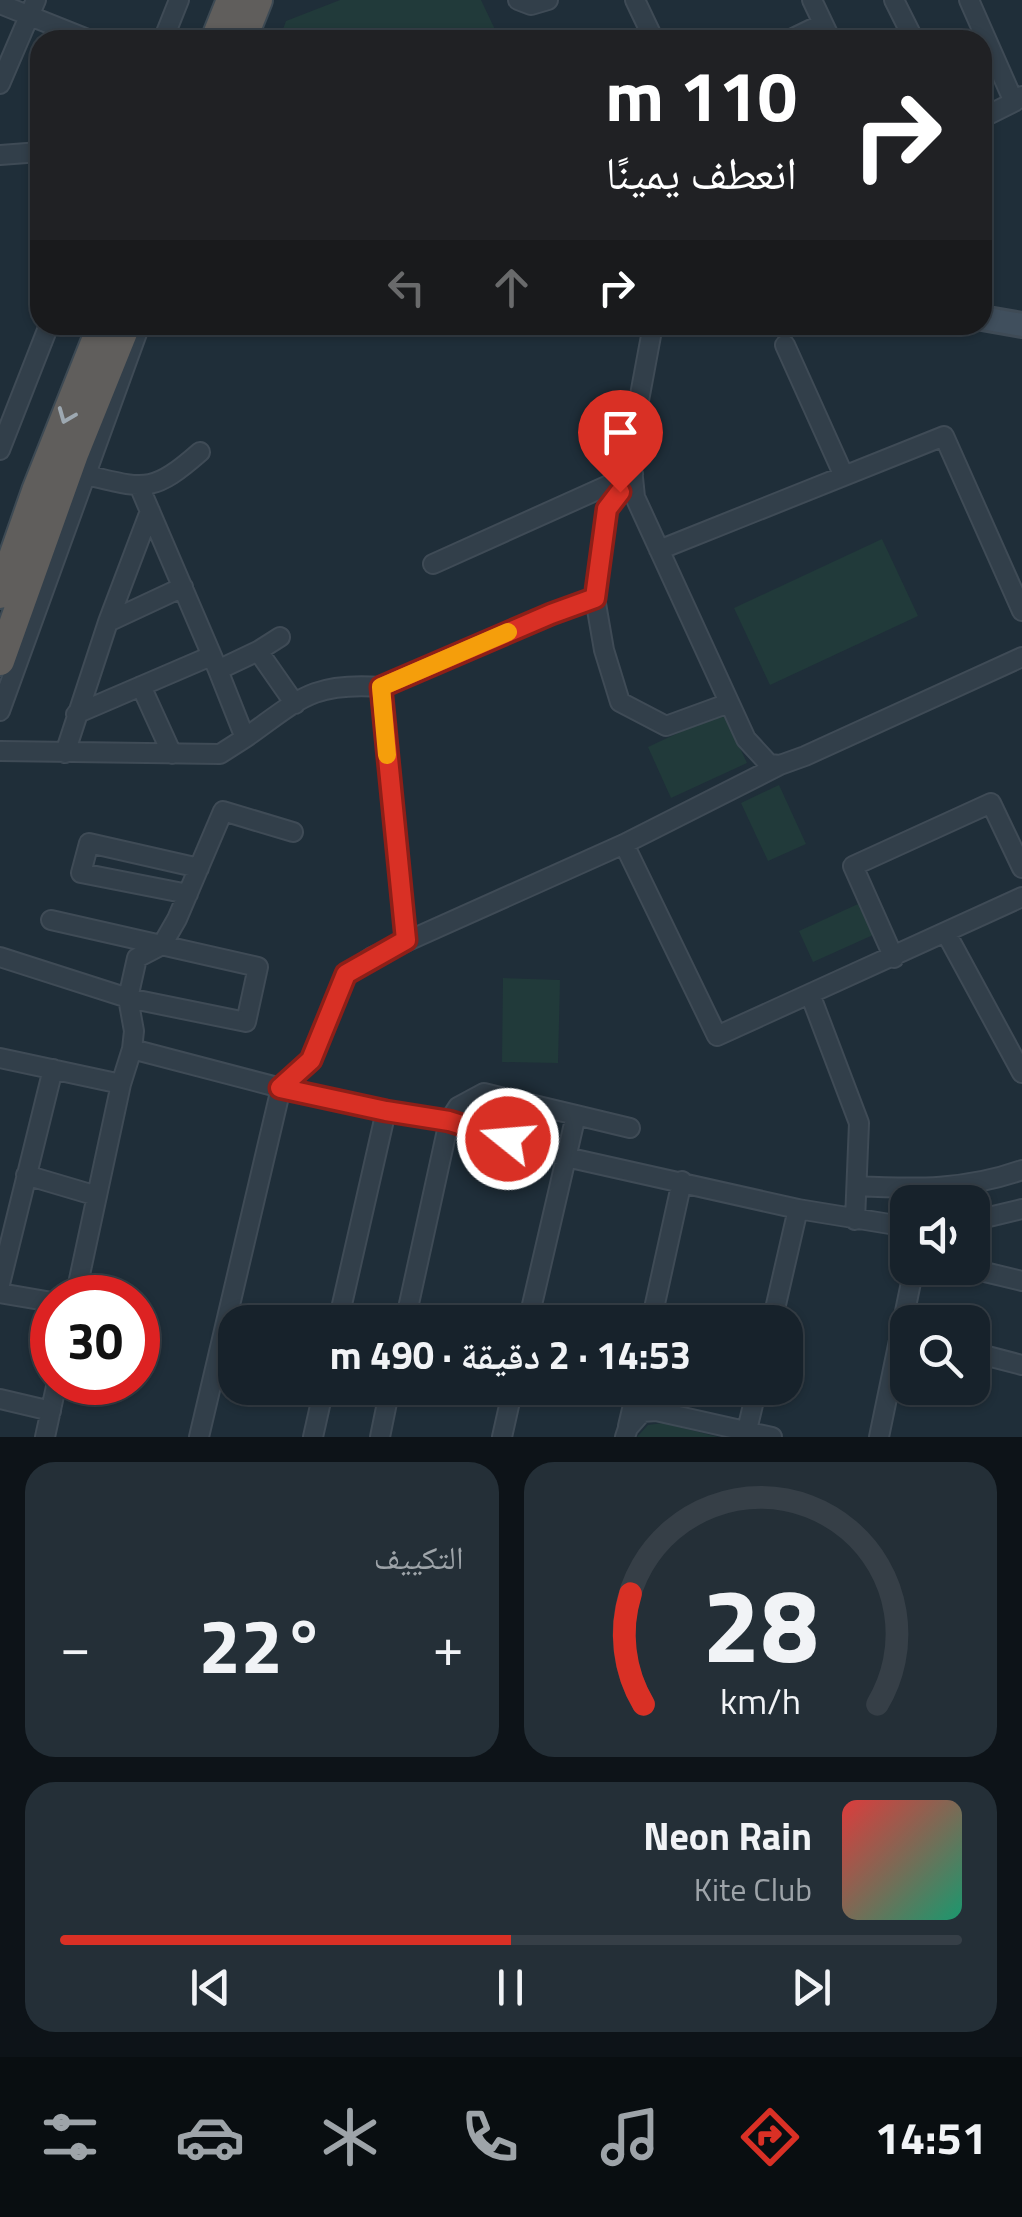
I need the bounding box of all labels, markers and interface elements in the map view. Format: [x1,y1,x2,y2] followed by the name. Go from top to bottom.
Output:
[605,42,797,148] text: 110 m
[832,70,962,200] icon: right
[606,138,797,206] text: انعطف يمينًا
[379,260,434,315] icon: left
[484,260,539,315] icon: ahead
[589,260,644,315] icon: right
[578,390,663,493] pin
[593,405,648,460] icon: arrive
[58,406,78,423] one-way arrow
[456,1087,560,1191] position arrow
[890,1185,990,1405] map controls
[890,1185,990,1285] button: sound
[30,1275,160,1405] speed limit sign: 30
[890,1305,990,1405] button: search
[330,1326,691,1384] text: 14:53 · 2 دقيقة · 490 m
[374,1533,464,1581] text: التكييف
[702,1544,818,1702] text: 28
[199,1588,325,1702] text: 22°
[60,1604,91,1687] text: −
[433,1604,463,1687] text: +
[720,1673,801,1728] text: km/h
[643,1807,812,1865] text: Neon Rain
[694,1865,812,1913] text: Kite Club
[183,1960,238,2015] icon: previous
[483,1960,538,2015] icon: pause
[784,1960,839,2015] icon: next
[35,2102,105,2172] icon: filters
[175,2102,245,2172] icon: car
[315,2102,385,2172] icon: climate
[455,2102,525,2172] icon: phone
[595,2102,665,2172] icon: music
[735,2102,805,2172] icon: directions
[875,2103,987,2171] text: 14:51

